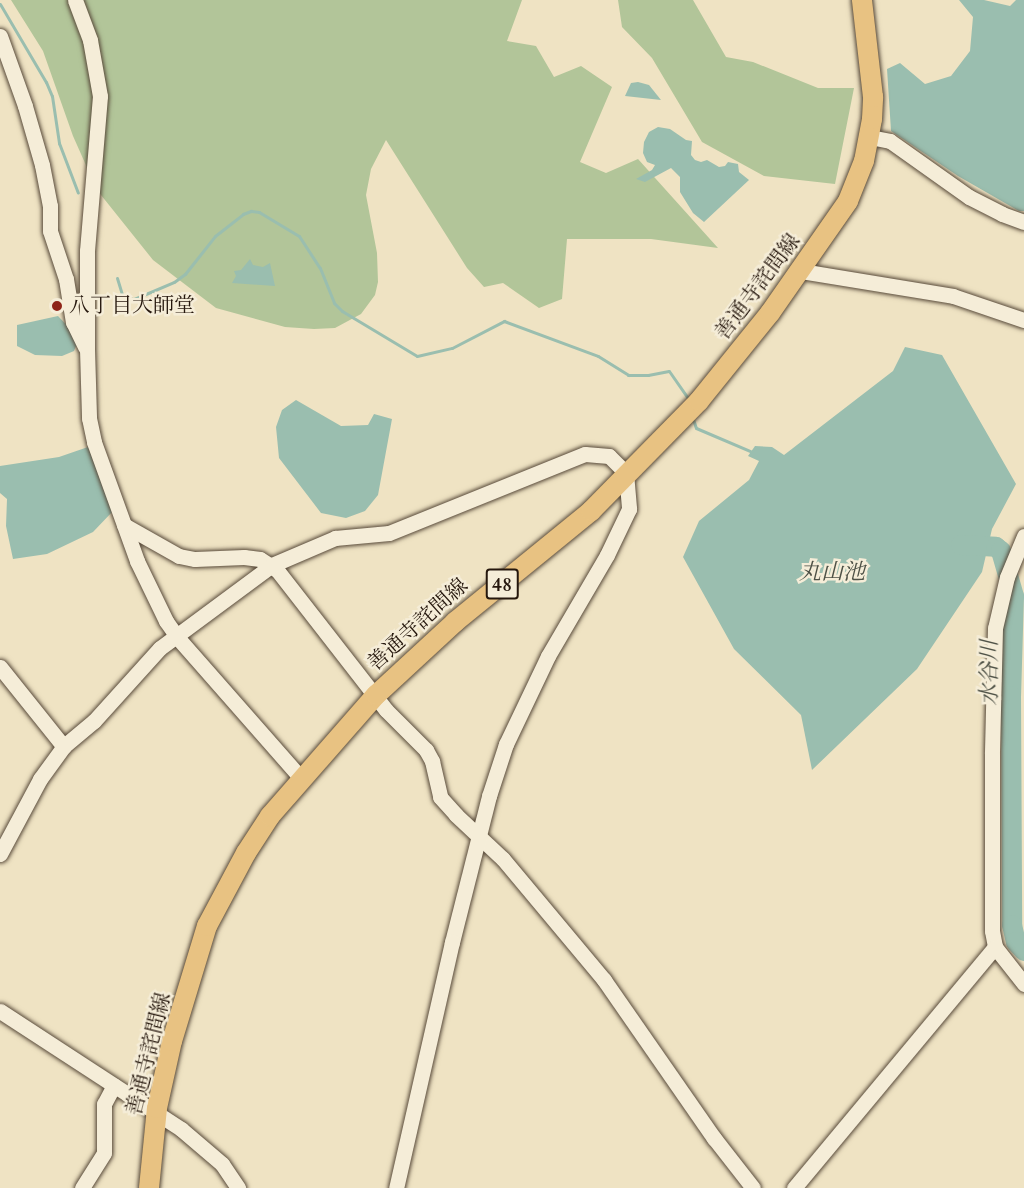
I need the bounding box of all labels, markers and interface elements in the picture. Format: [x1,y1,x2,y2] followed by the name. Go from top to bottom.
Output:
[710,229,806,345] street label: 善通寺詫間線
[69,293,195,319] place label: 八丁目大師堂
[50,299,64,313] marker: 八丁目大師堂
[799,560,865,586] water label: 丸山池
[486,567,518,601] road number: 48
[363,573,473,677] street label: 善通寺詫間線
[977,640,1003,706] water label: 水谷川
[122,990,176,1118] street label: 善通寺詫間線

